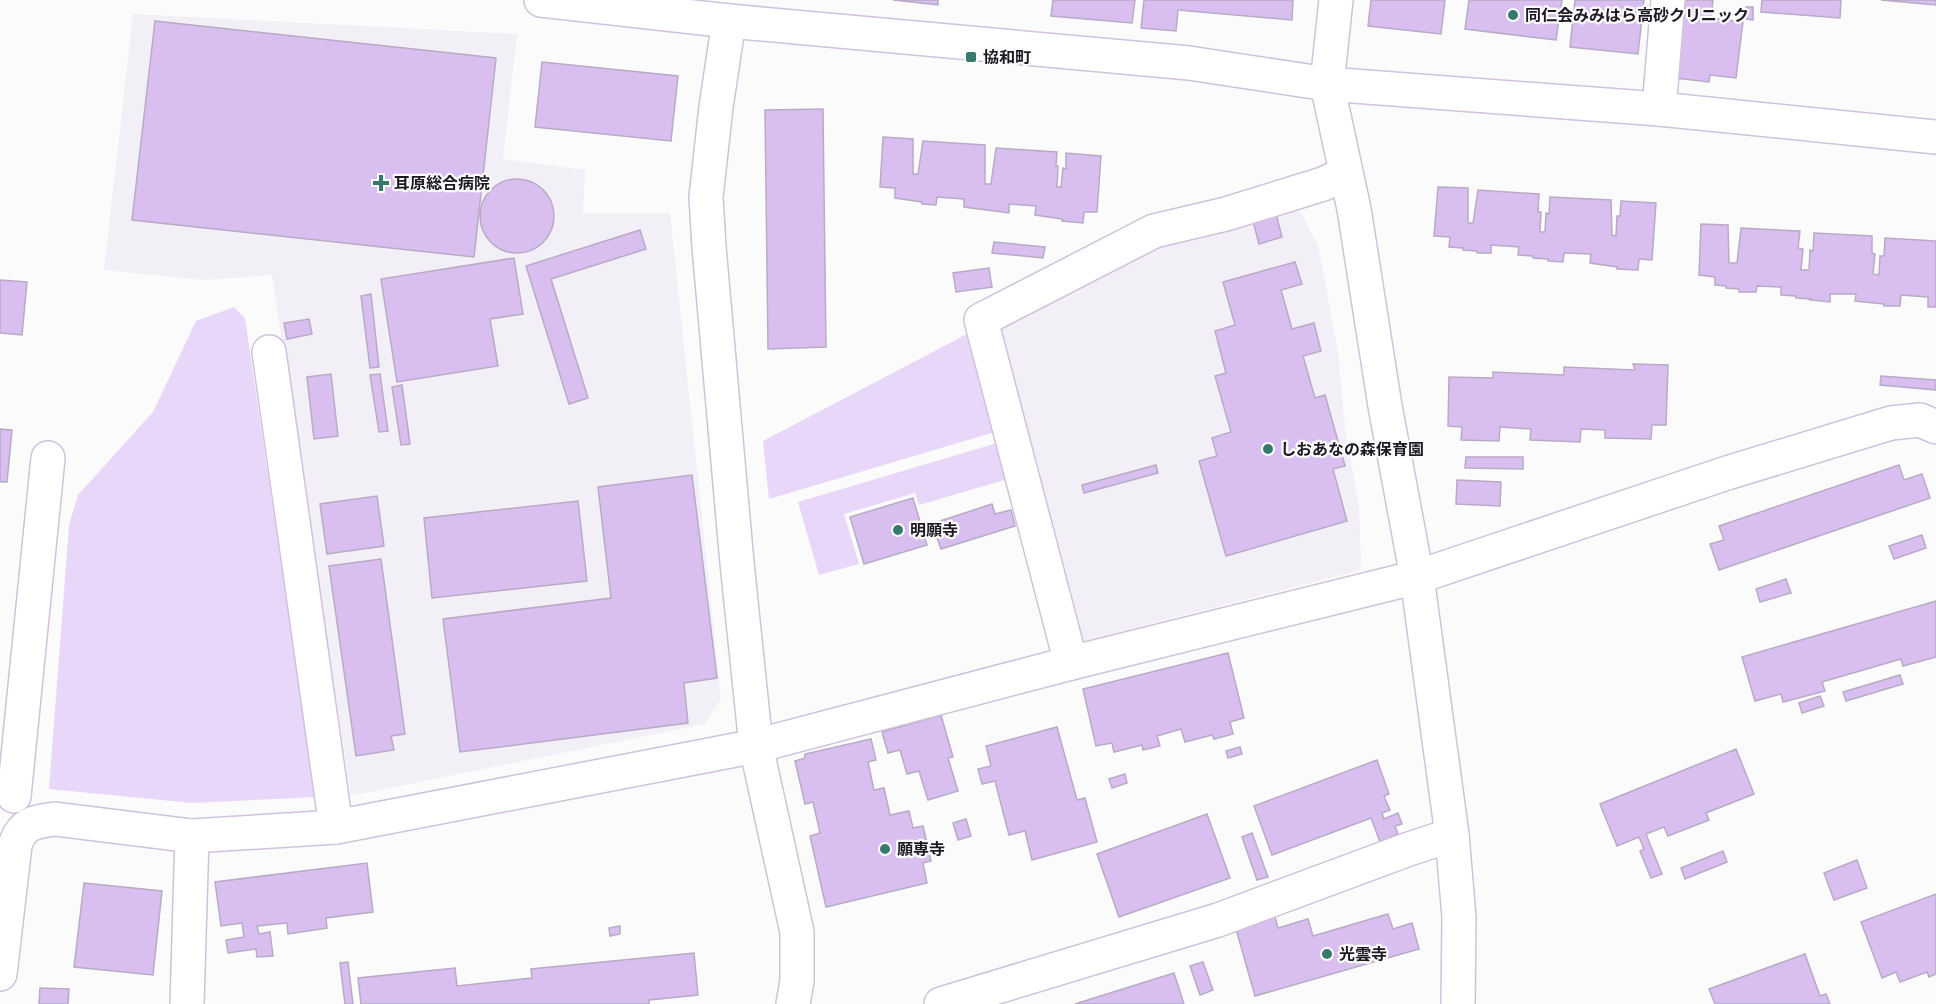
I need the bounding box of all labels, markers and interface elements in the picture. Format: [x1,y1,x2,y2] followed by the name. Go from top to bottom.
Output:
[1525,6,1749,25] place label: 同仁会みみはら高砂クリニック
[1506,8,1520,22] marker: 同仁会みみはら高砂クリニック
[983,48,1031,67] place label: 協和町
[964,50,978,64] marker: 協和町
[372,174,390,192] marker: 耳原総合病院
[394,174,490,193] place label: 耳原総合病院
[1280,440,1424,459] place label: しおあなの森保育園
[1261,442,1275,456] marker: しおあなの森保育園
[910,521,958,540] place label: 明願寺
[891,523,905,537] marker: 明願寺
[897,840,945,859] place label: 願専寺
[878,842,892,856] marker: 願専寺
[1339,945,1387,964] place label: 光雲寺
[1320,947,1334,961] marker: 光雲寺

